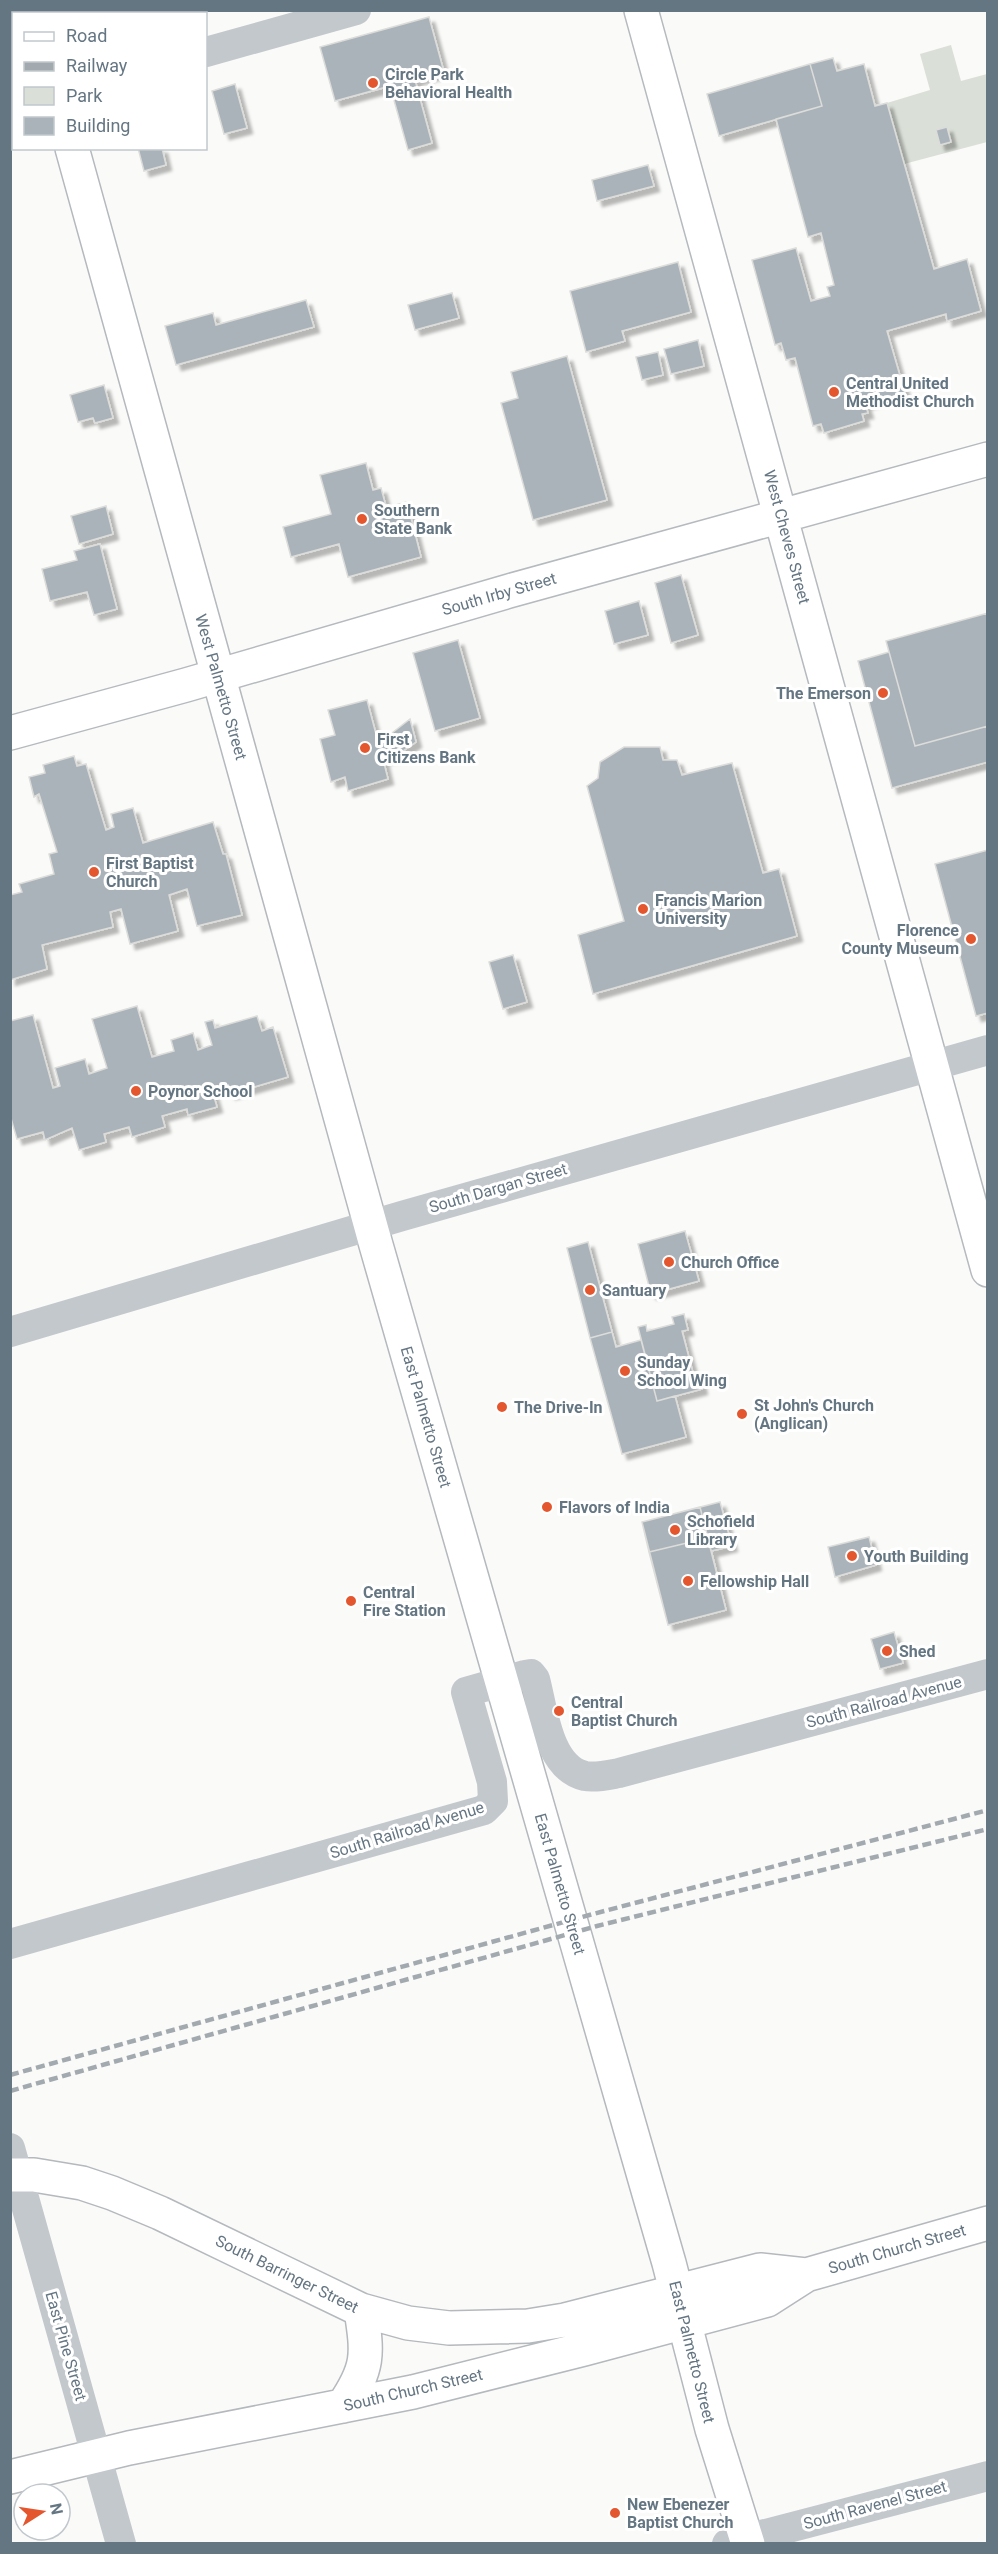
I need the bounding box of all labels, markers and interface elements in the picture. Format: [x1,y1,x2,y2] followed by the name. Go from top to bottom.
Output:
[12,12,207,150] legend
[66,25,107,46] text: Road
[66,55,128,76] text: Railway
[385,65,512,102] place label: Circle Park Behavioral Health
[366,76,380,90] marker: Circle Park Behavioral Health
[66,85,103,106] text: Park
[66,115,130,136] text: Building
[846,374,974,411] place label: Central United Methodist Church
[827,385,841,399] marker: Central United Methodist Church
[760,468,814,606] street label: West Cheves Street
[374,501,453,538] place label: Southern State Bank
[355,512,369,526] marker: Southern State Bank
[440,569,558,619] street label: South Irby Street
[191,612,251,762] street label: West Palmetto Street
[776,684,871,703] place label: The Emerson
[876,686,890,700] marker: The Emerson
[377,730,476,767] place label: First Citizens Bank
[358,741,372,755] marker: First Citizens Bank
[106,854,194,891] place label: First Baptist Church
[87,865,101,879] marker: First Baptist Church
[655,891,762,928] place label: Francis Marion University
[636,902,650,916] marker: Francis Marion University
[841,921,959,958] place label: Florence County Museum
[964,932,978,946] marker: Florence County Museum
[148,1082,252,1101] place label: Poynor School
[129,1084,143,1098] marker: Poynor School
[427,1159,569,1217] street label: South Dargan Street
[681,1253,780,1272] place label: Church Office
[662,1255,676,1269] marker: Church Office
[602,1281,667,1300] place label: Santuary
[583,1283,597,1297] marker: Santuary
[397,1344,455,1490] street label: East Palmetto Street
[637,1353,727,1390] place label: Sunday School Wing
[618,1364,632,1378] marker: Sunday School Wing
[754,1396,874,1433] place label: St John's Church (Anglican)
[514,1398,603,1417] place label: The Drive-In
[495,1400,509,1414] marker: The Drive-In
[735,1407,749,1421] marker: St John's Church (Anglican)
[559,1498,670,1517] place label: Flavors of India
[540,1500,554,1514] marker: Flavors of India
[687,1512,755,1549] place label: Schofield Library
[668,1523,682,1537] marker: Schofield Library
[864,1547,969,1566] place label: Youth Building
[845,1549,859,1563] marker: Youth Building
[700,1572,809,1591] place label: Fellowship Hall
[681,1574,695,1588] marker: Fellowship Hall
[363,1583,446,1620] place label: Central Fire Station
[344,1594,358,1608] marker: Central Fire Station
[899,1642,935,1661] place label: Shed
[880,1644,894,1658] marker: Shed
[804,1672,964,1732] street label: South Railroad Avenue
[571,1693,677,1730] place label: Central Baptist Church
[552,1704,566,1718] marker: Central Baptist Church
[328,1797,486,1863] street label: South Railroad Avenue
[531,1811,589,1957] street label: East Palmetto Street
[826,2220,968,2278] street label: South Church Street
[212,2231,362,2317] street label: South Barringer Street
[665,2279,719,2425] street label: East Palmetto Street
[41,2289,91,2403] street label: East Pine Street
[342,2365,484,2415] street label: South Church Street
[801,2477,949,2533] street label: South Ravenel Street
[12,2482,72,2542] north arrow
[627,2495,733,2532] place label: New Ebenezer Baptist Church
[46,2501,67,2516] text: N
[608,2506,622,2520] marker: New Ebenezer Baptist Church

